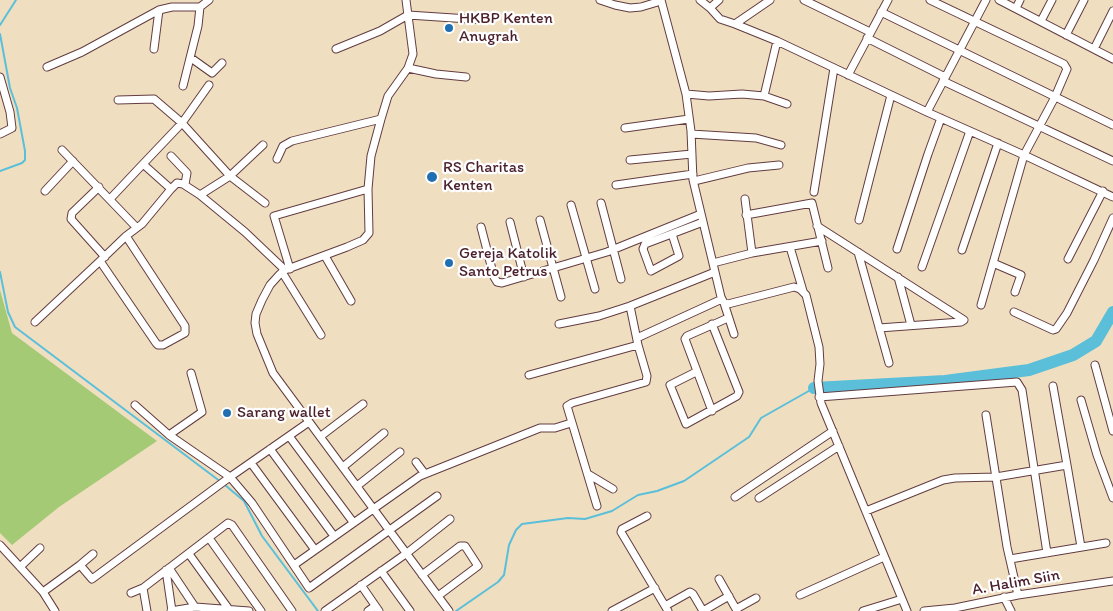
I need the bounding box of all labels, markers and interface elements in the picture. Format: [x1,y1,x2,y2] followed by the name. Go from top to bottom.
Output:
[459,9,553,47] place label: HKBP Kenten Anugrah
[443,22,455,34] marker: HKBP Kenten Anugrah
[443,158,524,196] place label: RS Charitas Kenten
[425,170,439,184] marker: RS Charitas Kenten
[459,244,557,282] place label: Gereja Katolik Santo Petrus
[443,257,455,269] marker: Gereja Katolik Santo Petrus
[237,403,331,423] place label: Sarang wallet
[221,407,233,419] marker: Sarang wallet
[971,566,1061,600] street label: A. Halim Siin

